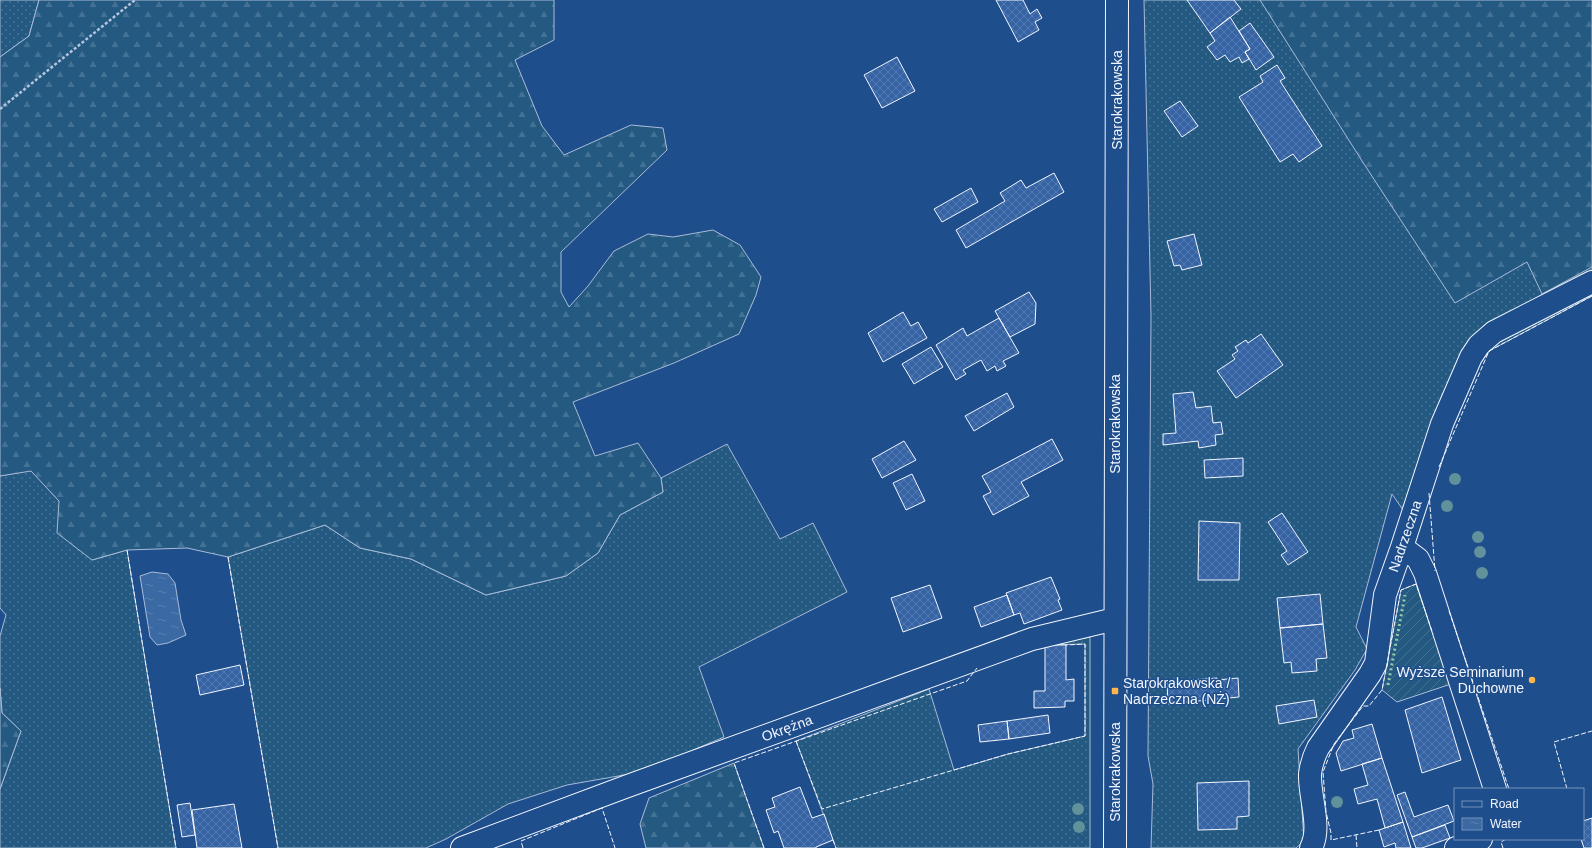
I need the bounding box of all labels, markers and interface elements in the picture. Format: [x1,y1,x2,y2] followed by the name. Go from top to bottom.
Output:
[1109,50,1125,150] street label: Starokrakowska
[1107,374,1123,474] street label: Starokrakowska
[1385,498,1425,574] street label: Nadrzeczna
[1397,664,1524,696] place label: Wyższe Seminarium Duchowne
[1123,675,1230,707] place label: Starokrakowska / Nadrzeczna (NŻ)
[1527,675,1537,685] marker: Wyższe Seminarium Duchowne
[1110,686,1120,696] marker: Starokrakowska / Nadrzeczna (NŻ)
[759,711,815,745] street label: Okrężna
[1107,722,1123,822] street label: Starokrakowska
[1454,788,1584,840] legend
[1490,797,1519,811] text: Road
[1490,817,1522,831] text: Water

